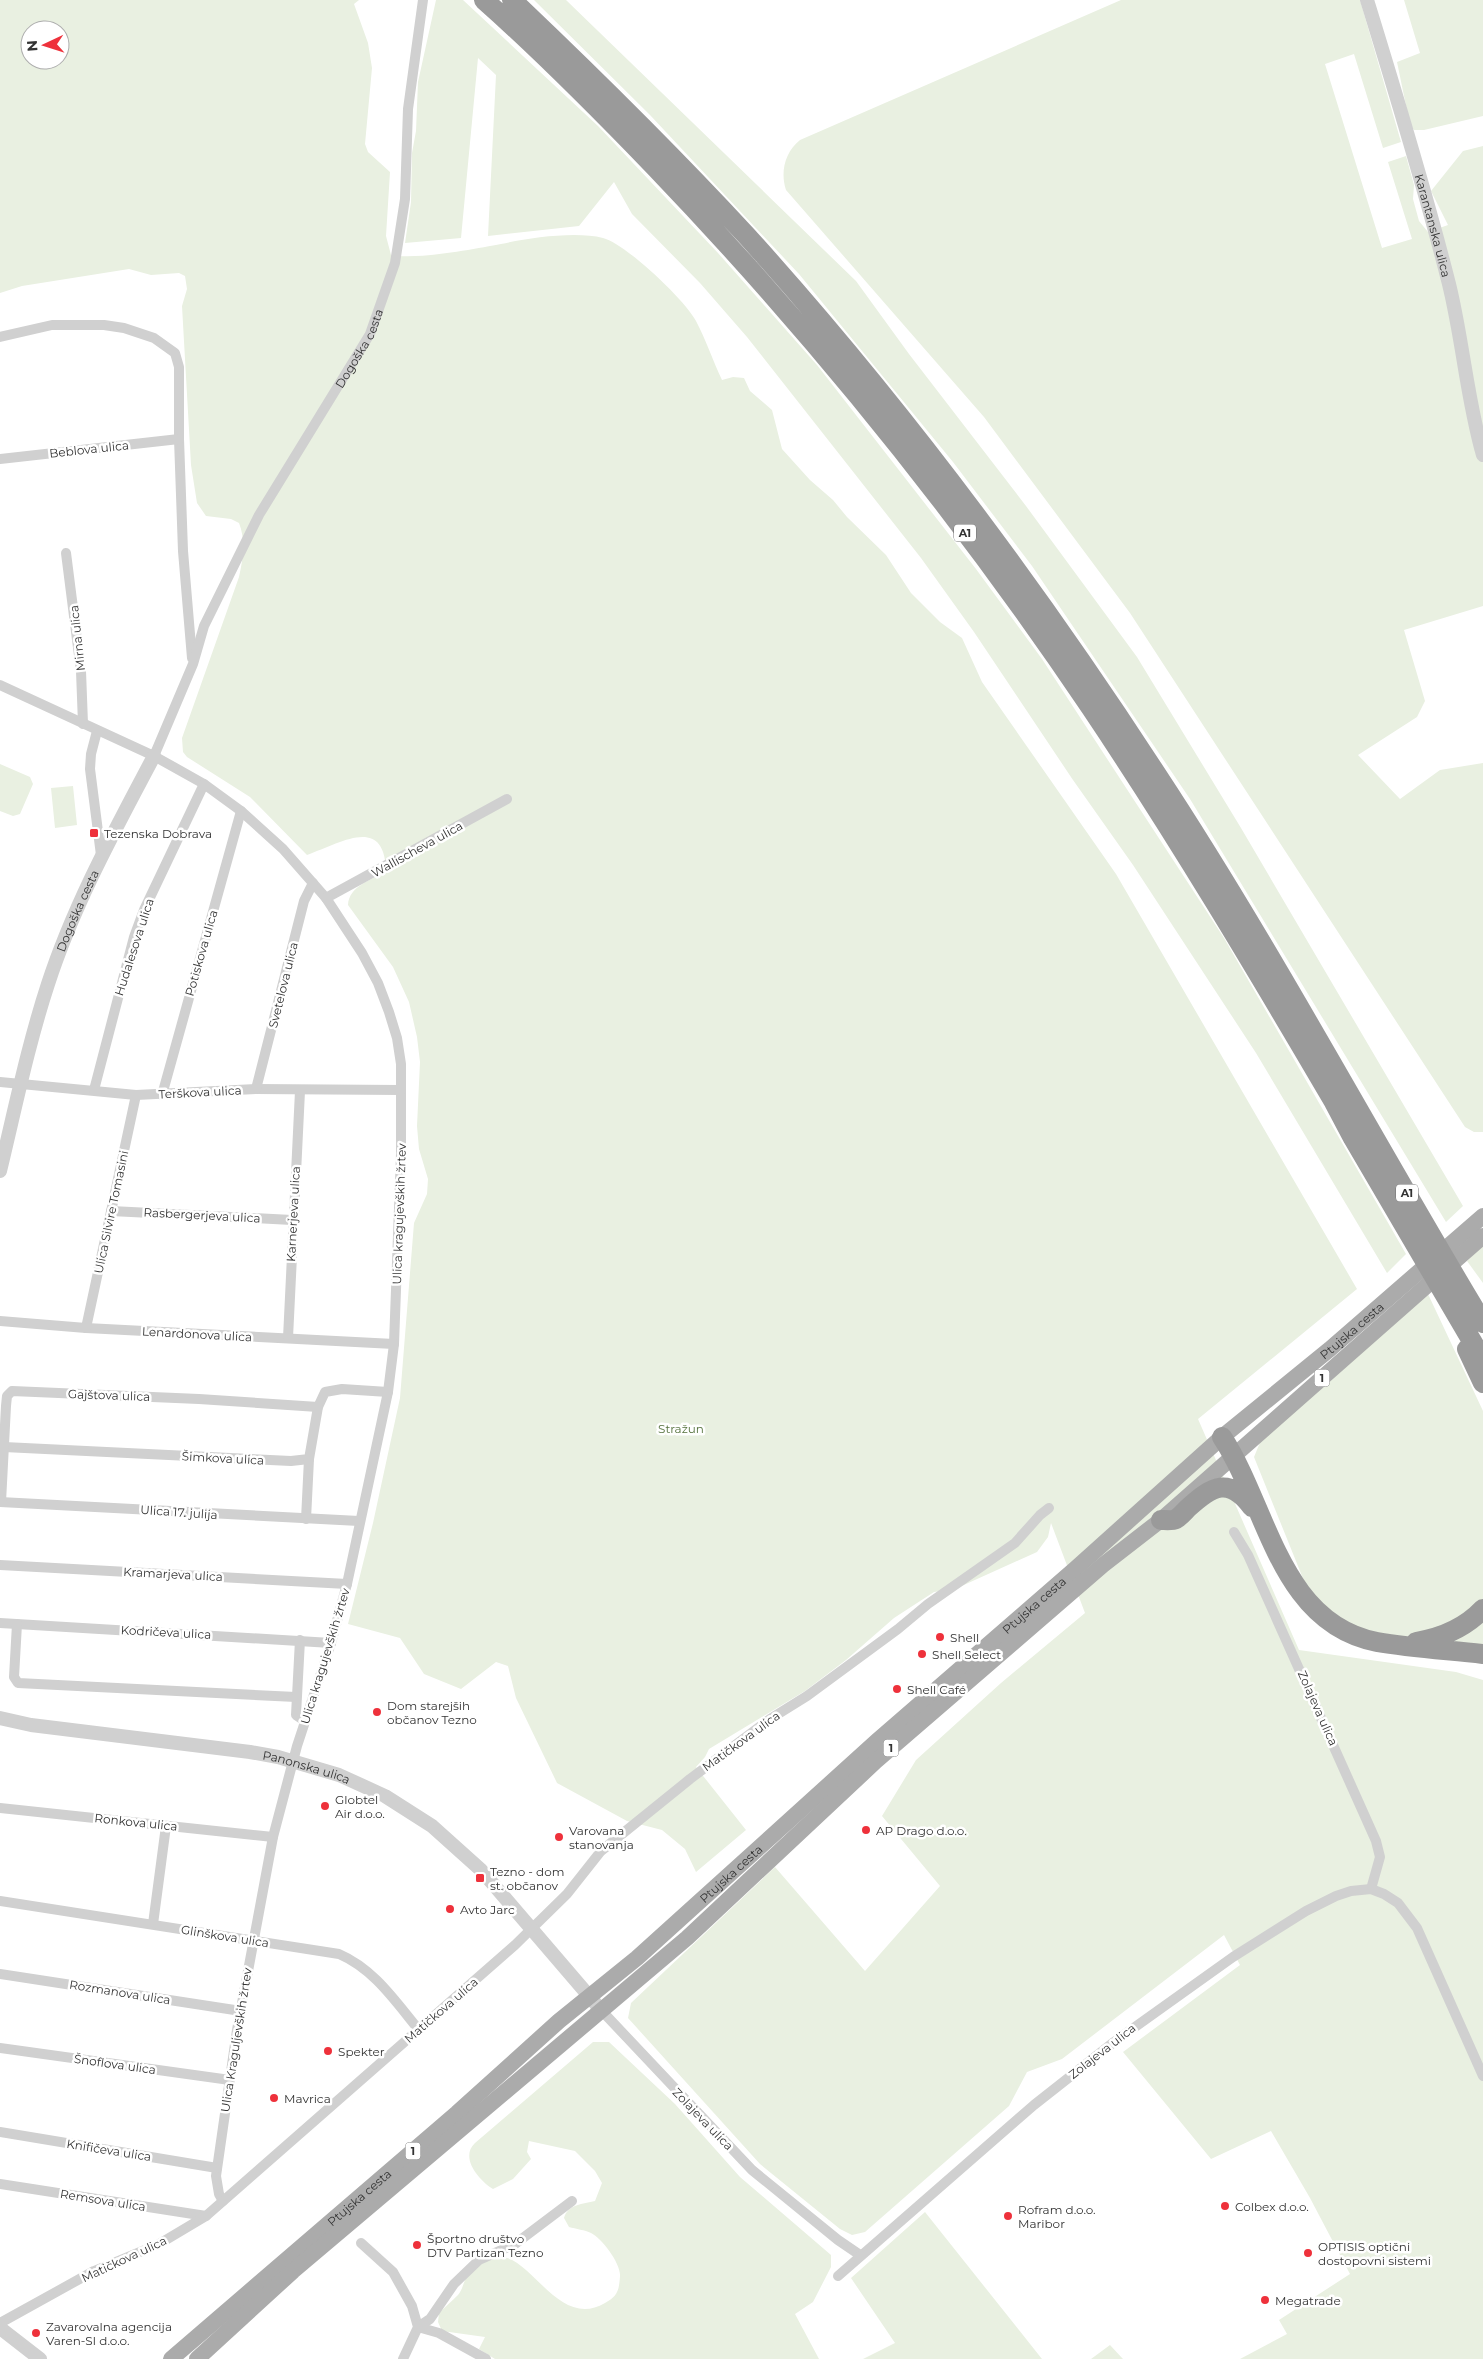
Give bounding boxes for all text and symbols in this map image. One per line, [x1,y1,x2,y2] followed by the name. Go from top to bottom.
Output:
[20,20,70,70] north arrow
[23,40,41,52] text: N
[1412,172,1454,279] street label: Karantanska ulica
[331,307,386,390] street label: Dogoška cesta
[49,437,129,461] street label: Beblova ulica
[954,524,976,542] road number: A1
[66,604,88,672] street label: Mirna ulica
[369,818,465,880] street label: Wallischeva ulica
[104,826,212,841] place label: Tezenska Dobrava
[88,827,100,839] marker: Tezenska Dobrava
[53,867,102,954] street label: Dogoška cesta
[111,896,157,998] street label: Hudalesova ulica
[182,908,220,998] street label: Potiskova ulica
[265,940,301,1030] street label: Svetelova ulica
[158,1082,242,1102] street label: Terškova ulica
[389,1143,409,1285] street label: Ulica kragujevških žrtev
[91,1149,131,1275] street label: Ulica Silvire Tomasini
[283,1166,303,1262] street label: Karnerjeva ulica
[1396,1184,1418,1202] road number: A1
[143,1204,261,1226] street label: Rasbergerjeva ulica
[1316,1299,1386,1362] street label: Ptujska cesta
[142,1324,252,1344] street label: Lenardonova ulica
[1314,1370,1330,1386] road number: 1
[68,1386,150,1404] street label: Gajštova ulica
[658,1421,704,1436] park label: Stražun
[181,1448,265,1468] street label: Šimkova ulica
[140,1502,218,1522] street label: Ulica 17. julija
[123,1564,223,1584] street label: Kramarjeva ulica
[999,1573,1069,1637] street label: Ptujska cesta
[297,1586,353,1726] street label: Ulica kragujevških žrtev
[120,1622,212,1642] street label: Kodričeva ulica
[950,1630,979,1645] place label: Shell
[934,1631,946,1643] marker: Shell
[932,1647,1001,1662] place label: Shell Select
[916,1648,928,1660] marker: Shell Select
[1295,1668,1341,1748] street label: Zolajeva ulica
[907,1682,966,1697] place label: Shell Café
[891,1683,903,1695] marker: Shell Café
[387,1698,477,1727] place label: Dom starejših občanov Tezno
[371,1706,383,1718] marker: Dom starejših občanov Tezno
[699,1708,783,1774] street label: Matičkova ulica
[884,1740,898,1756] road number: 1
[262,1747,353,1787] street label: Panonska ulica
[335,1792,385,1821] place label: Globtel Air d.o.o.
[319,1800,331,1812] marker: Globtel Air d.o.o.
[94,1810,178,1834] street label: Ronkova ulica
[569,1823,634,1852] place label: Varovana stanovanja
[876,1823,967,1838] place label: AP Drago d.o.o.
[860,1824,872,1836] marker: AP Drago d.o.o.
[553,1831,565,1843] marker: Varovana stanovanja
[696,1841,765,1906] street label: Ptujska cesta
[490,1864,564,1893] place label: Tezno - dom st. občanov
[474,1872,486,1884] marker: Tezno - dom st. občanov
[460,1902,515,1917] place label: Avto Jarc
[444,1903,456,1915] marker: Avto Jarc
[180,1922,270,1950] street label: Glinškova ulica
[217,1966,255,2113] street label: Ulica Kraguljevških žrtev
[401,1974,481,2046] street label: Matičkova ulica
[68,1977,172,2007] street label: Rozmanova ulica
[1066,2020,1138,2082] street label: Zolajeva ulica
[338,2044,385,2059] place label: Spekter
[322,2045,334,2057] marker: Spekter
[73,2051,157,2077] street label: Šnoflova ulica
[670,2085,736,2153] street label: Zolajeva ulica
[284,2091,331,2106] place label: Mavrica
[268,2092,280,2104] marker: Mavrica
[66,2136,152,2164] street label: Knifičeva ulica
[406,2142,420,2160] road number: 1
[324,2166,394,2229] street label: Ptujska cesta
[59,2186,147,2214] street label: Remsova ulica
[1235,2199,1309,2214] place label: Colbex d.o.o.
[1219,2200,1231,2212] marker: Colbex d.o.o.
[1018,2202,1096,2231] place label: Rofram d.o.o. Maribor
[1002,2210,1014,2222] marker: Rofram d.o.o. Maribor
[427,2231,543,2260] place label: Športno društvo DTV Partizan Tezno
[79,2233,169,2285] street label: Matičkova ulica
[411,2239,423,2251] marker: Športno društvo DTV Partizan Tezno
[1318,2239,1431,2268] place label: OPTISIS optični dostopovni sistemi
[1302,2247,1314,2259] marker: OPTISIS optični dostopovni sistemi
[1275,2293,1341,2308] place label: Megatrade
[1259,2294,1271,2306] marker: Megatrade
[46,2319,172,2348] place label: Zavarovalna agencija Varen-SI d.o.o.
[30,2327,42,2339] marker: Zavarovalna agencija Varen-SI d.o.o.

